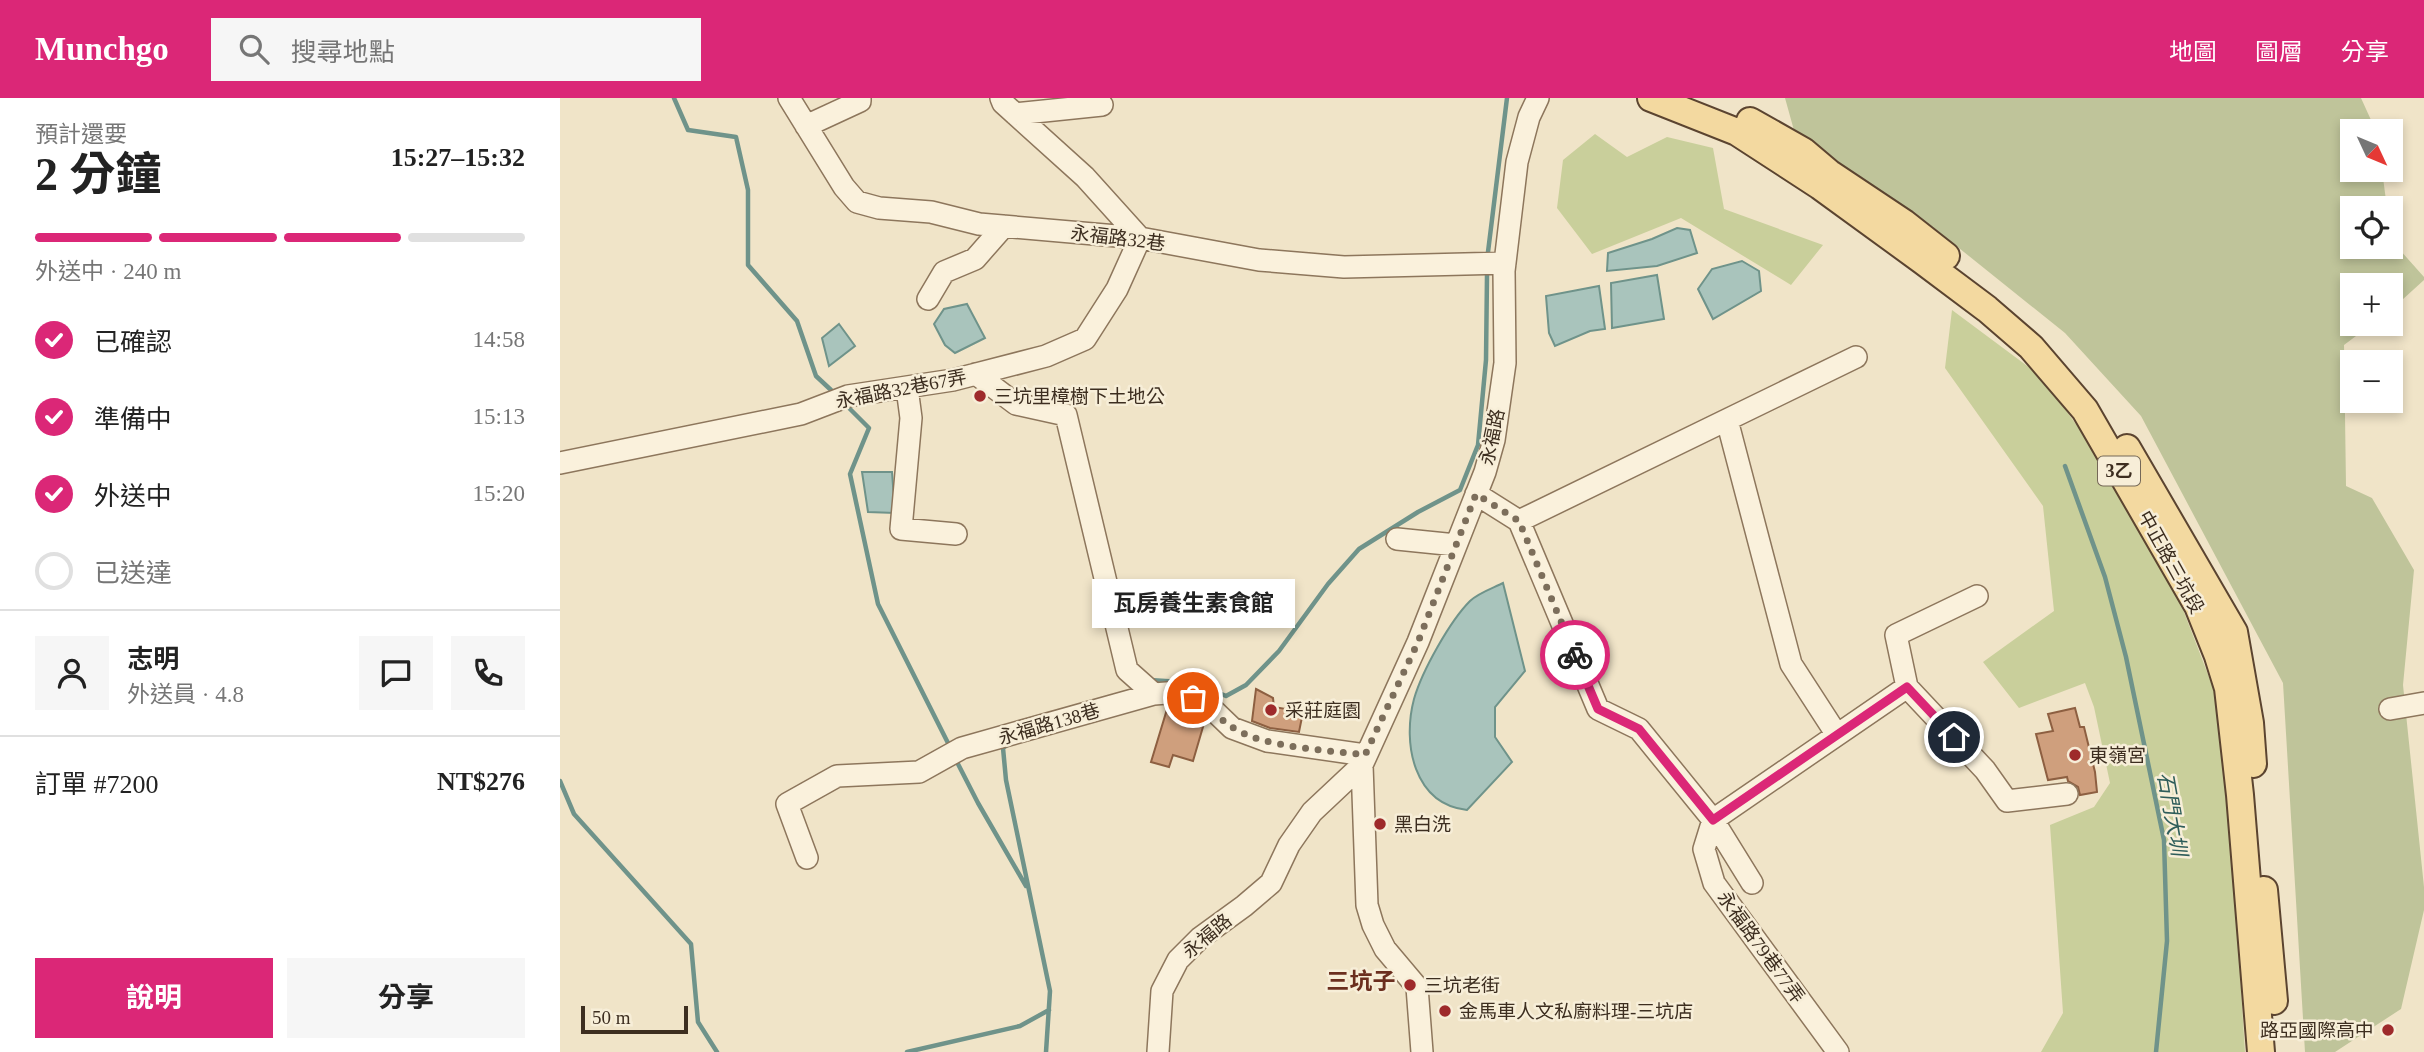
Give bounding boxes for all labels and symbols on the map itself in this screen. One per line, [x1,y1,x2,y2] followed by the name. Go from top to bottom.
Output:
[2340,119,2403,182] north arrow
[1070,222,1166,254] street label: 永福路32巷
[834,366,968,412] street label: 永福路32巷67弄
[994,386,1165,407] place label: 三坑里樟樹下土地公
[972,388,988,404] marker: 三坑里樟樹下土地公
[1476,407,1508,467] street label: 永福路
[2098,456,2140,486] road number: 3乙
[2134,507,2208,617] street label: 中正路三坑段
[1092,579,1294,628] callout: 瓦房養生素食館
[1540,620,1610,690] courier
[1163,668,1223,728] pin
[996,700,1102,748] street label: 永福路138巷
[1285,700,1361,721] place label: 采莊庭園
[1263,702,1279,718] marker: 采莊庭園
[1924,707,1984,767] pin
[2089,745,2146,766] place label: 東嶺宮
[2067,747,2083,763] marker: 東嶺宮
[2153,771,2192,860] water label: 石門大圳
[1394,814,1451,835] place label: 黑白洗
[1372,816,1388,832] marker: 黑白洗
[1713,887,1809,1007] street label: 永福路79巷77弄
[1178,910,1236,962] street label: 永福路
[1327,969,1396,994] district label: 三坑子
[1424,975,1500,996] place label: 三坑老街
[1402,977,1418,993] marker: 三坑老街
[1459,1001,1693,1022] place label: 金馬車人文私廚料理-三坑店
[581,1003,688,1035] scale bar
[1437,1003,1453,1019] marker: 金馬車人文私廚料理-三坑店
[2260,1020,2374,1041] place label: 路亞國際高中
[2380,1022,2396,1038] marker: 路亞國際高中

